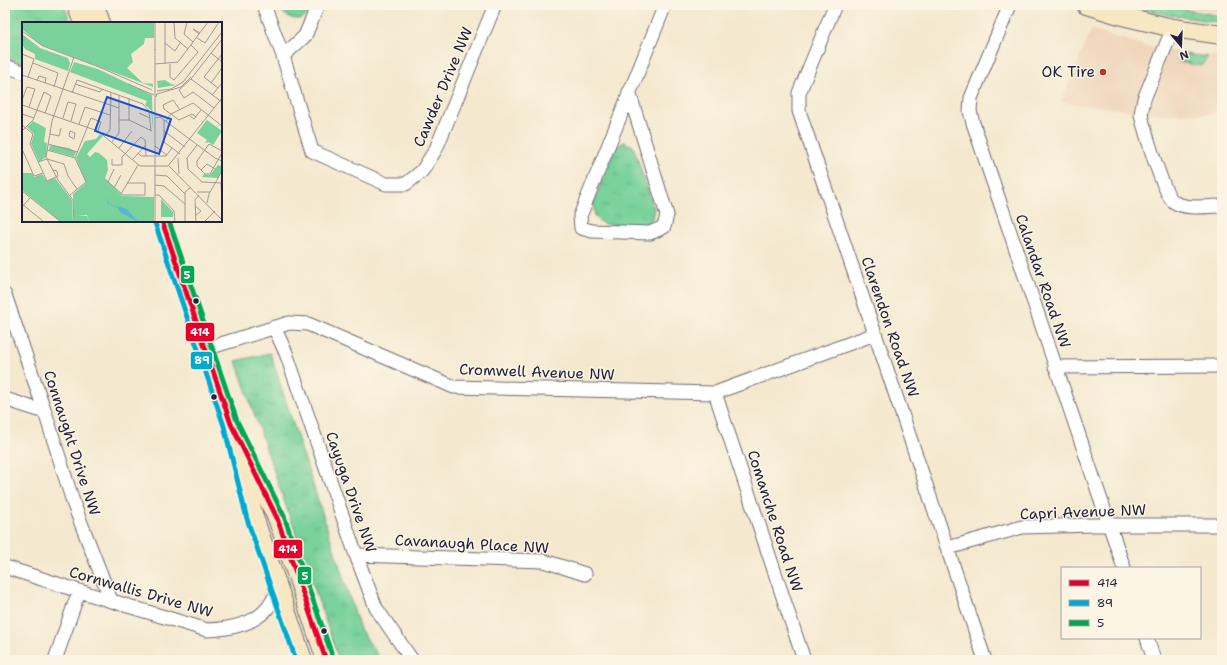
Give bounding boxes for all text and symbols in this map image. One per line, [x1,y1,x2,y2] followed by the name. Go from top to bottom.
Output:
[22,22,222,222] inset map
[409,24,477,150] street label: Cawder Drive NW
[1161,26,1201,66] north arrow
[1177,46,1191,64] text: N
[1042,62,1095,82] place label: OK Tire
[1098,67,1108,77] marker: OK Tire
[1011,211,1075,351] street label: Calandar Road NW
[856,254,924,400] street label: Clarendon Road NW
[180,265,195,284] line badge: 5
[184,268,191,283] text: 5
[191,296,201,306] unlabelled marker
[185,322,215,342] line badge: 414
[190,325,210,340] text: 414
[190,351,213,370] line badge: 89
[194,353,210,368] text: 89
[459,359,615,385] street label: Cromwell Avenue NW
[39,368,105,518] street label: Connaught Drive NW
[209,392,219,402] unlabelled marker
[321,429,381,555] street label: Cayuga Drive NW
[743,448,807,594] street label: Comanche Road NW
[1020,500,1146,524] street label: Capri Avenue NW
[394,530,550,558] street label: Cavanaugh Place NW
[273,539,303,559] line badge: 414
[278,542,298,557] text: 414
[67,562,215,622] street label: Cornwallis Drive NW
[297,566,312,585] line badge: 5
[1061,567,1201,639] legend
[302,569,309,584] text: 5
[1097,575,1118,591] text: 414
[1097,595,1113,611] text: 89
[1097,615,1104,631] text: 5
[319,626,329,636] unlabelled marker

